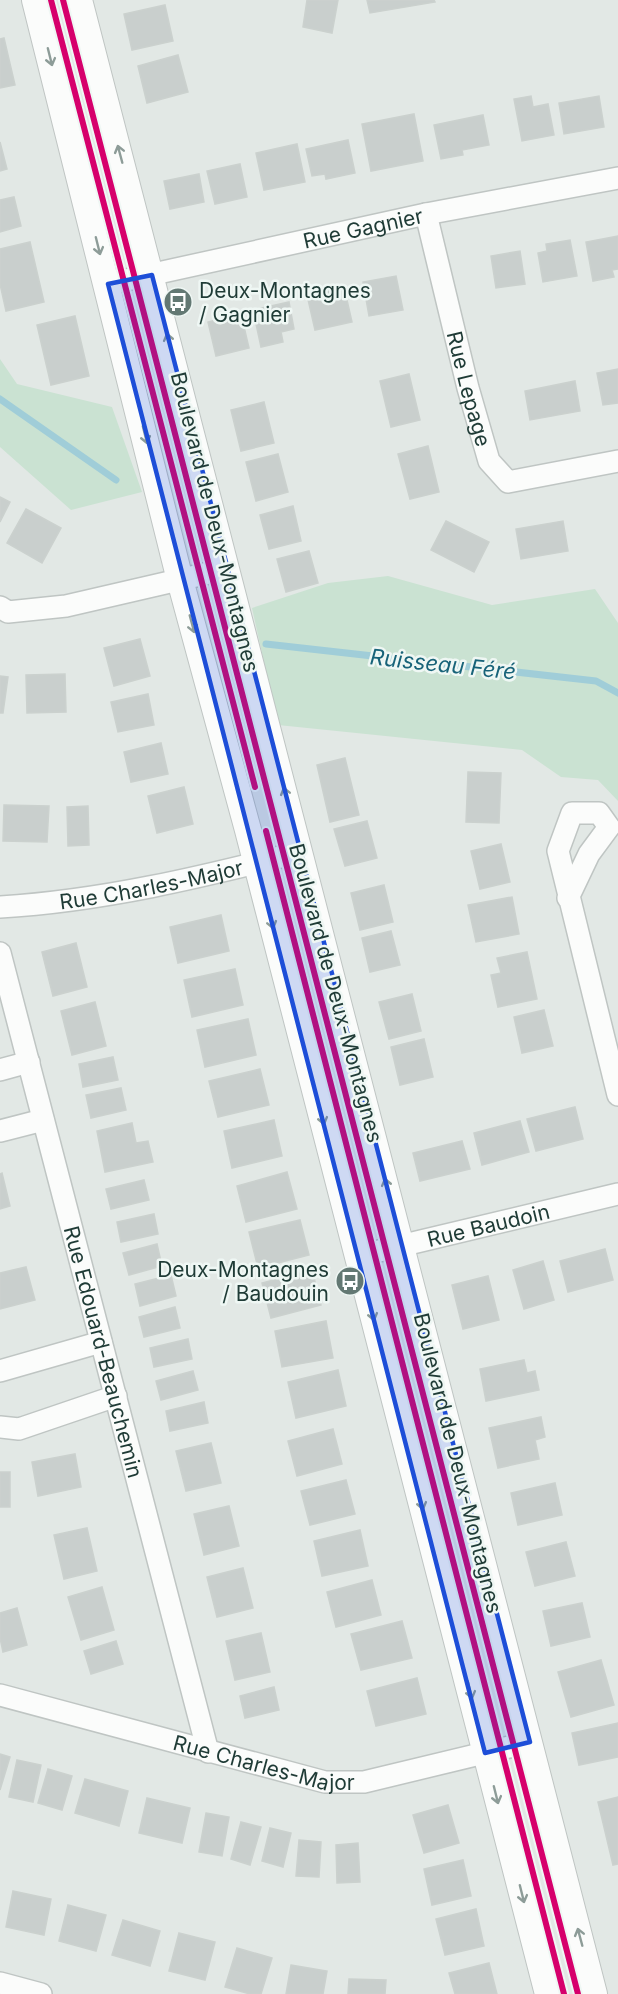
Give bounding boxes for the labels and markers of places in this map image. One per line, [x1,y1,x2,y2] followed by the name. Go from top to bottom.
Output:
[199,278,371,327] place label: Deux-Montagnes / Gagnier
[162,286,194,318] bus stop icon: Deux-Montagnes / Gagnier
[157,1257,329,1306] place label: Deux-Montagnes / Baudouin
[334,1265,366,1297] bus stop icon: Deux-Montagnes / Baudouin

